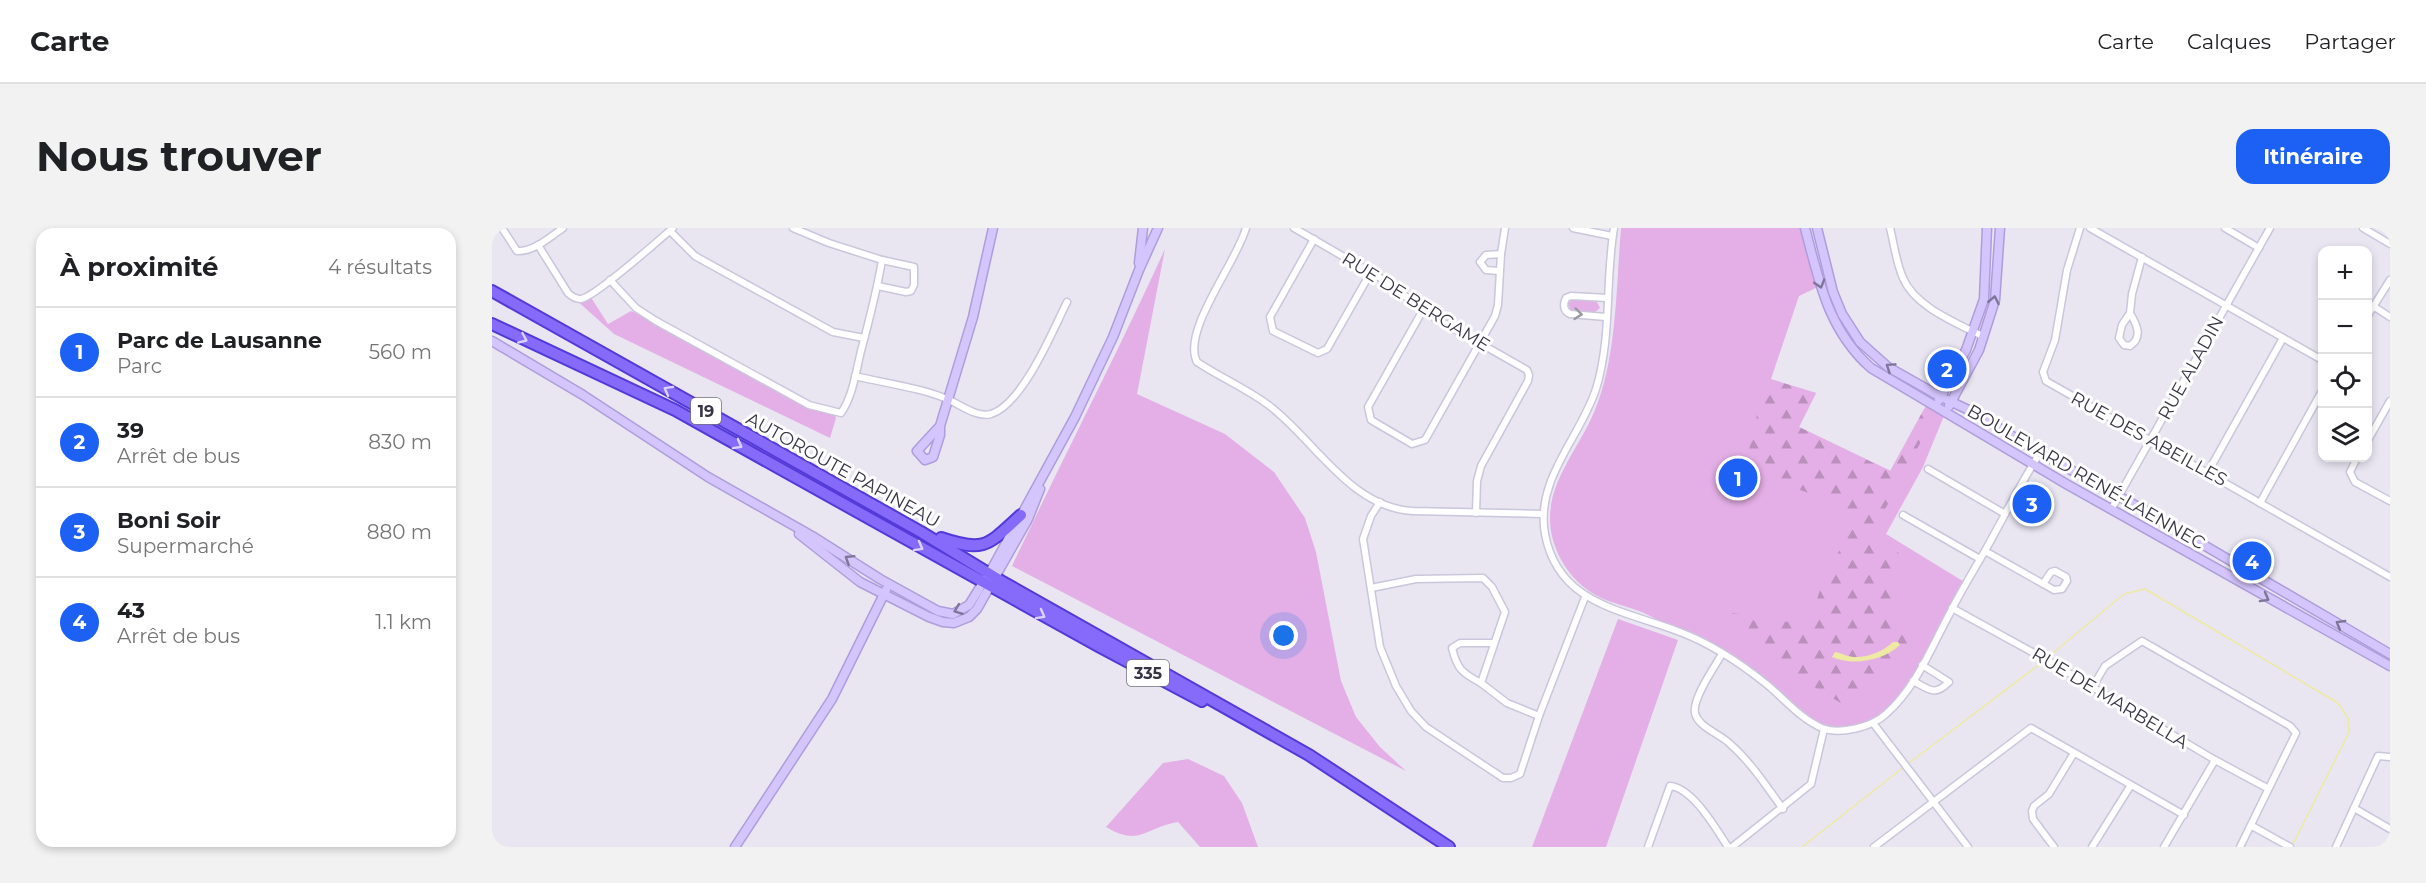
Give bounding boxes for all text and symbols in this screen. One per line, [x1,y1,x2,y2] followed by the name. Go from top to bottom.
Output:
[30,24,109,58] text: Carte
[2097,29,2154,54] text: Carte
[2187,29,2271,54] text: Calques
[2304,29,2396,54] text: Partager
[2236,129,2390,184] button: Itinéraire
[36,130,322,182] text: Nous trouver
[2318,246,2372,462] map controls
[2318,246,2372,300] button: +
[1338,248,1494,356] street label: RUE DE BERGAME
[60,251,219,283] text: À proximité
[328,255,432,279] text: 4 résultats
[1813,278,1825,289] one-way arrow
[1987,296,2000,306] one-way arrow
[2318,300,2372,354] button: −
[1574,307,1583,320] one-way arrow
[2153,312,2229,424] street label: RUE ALADIN
[117,327,322,354] text: Parc de Lausanne
[517,331,528,343] one-way arrow
[76,340,83,364] text: 1
[369,340,432,364] text: 560 m
[1928,346,1966,392] pin: 2
[117,354,162,378] text: Parc
[2318,354,2372,408] button: locate
[1886,364,1897,375] one-way arrow
[664,386,674,397] one-way arrow
[2067,387,2231,491] street label: RUE DES ABEILLES
[691,398,721,424] road number: 19
[1963,400,2209,554] street label: BOULEVARD RENÉ-LAENNEC
[742,408,944,532] street label: AUTOROUTE PAPINEAU
[2318,408,2372,462] button: layers
[117,417,144,444] text: 39
[74,430,85,454] text: 2
[368,430,432,454] text: 830 m
[732,438,742,449] one-way arrow
[117,444,240,468] text: Arrêt de bus
[1718,456,1758,500] pin: 1
[2012,482,2052,526] pin: 3
[117,507,221,534] text: Boni Soir
[74,520,85,544] text: 3
[367,520,432,544] text: 880 m
[117,534,254,558] text: Supermarché
[2232,538,2272,584] pin: 4
[913,539,924,551] one-way arrow
[845,555,855,567] one-way arrow
[2259,591,2270,602] one-way arrow
[117,597,145,624] text: 43
[954,603,965,615] one-way arrow
[1035,608,1046,619] one-way arrow
[73,610,86,634] text: 4
[375,610,432,634] text: 1.1 km
[2336,620,2346,632] one-way arrow
[1269,621,1298,650] your location
[117,624,240,648] text: Arrêt de bus
[2028,643,2192,753] street label: RUE DE MARBELLA
[1127,660,1169,686] road number: 335

